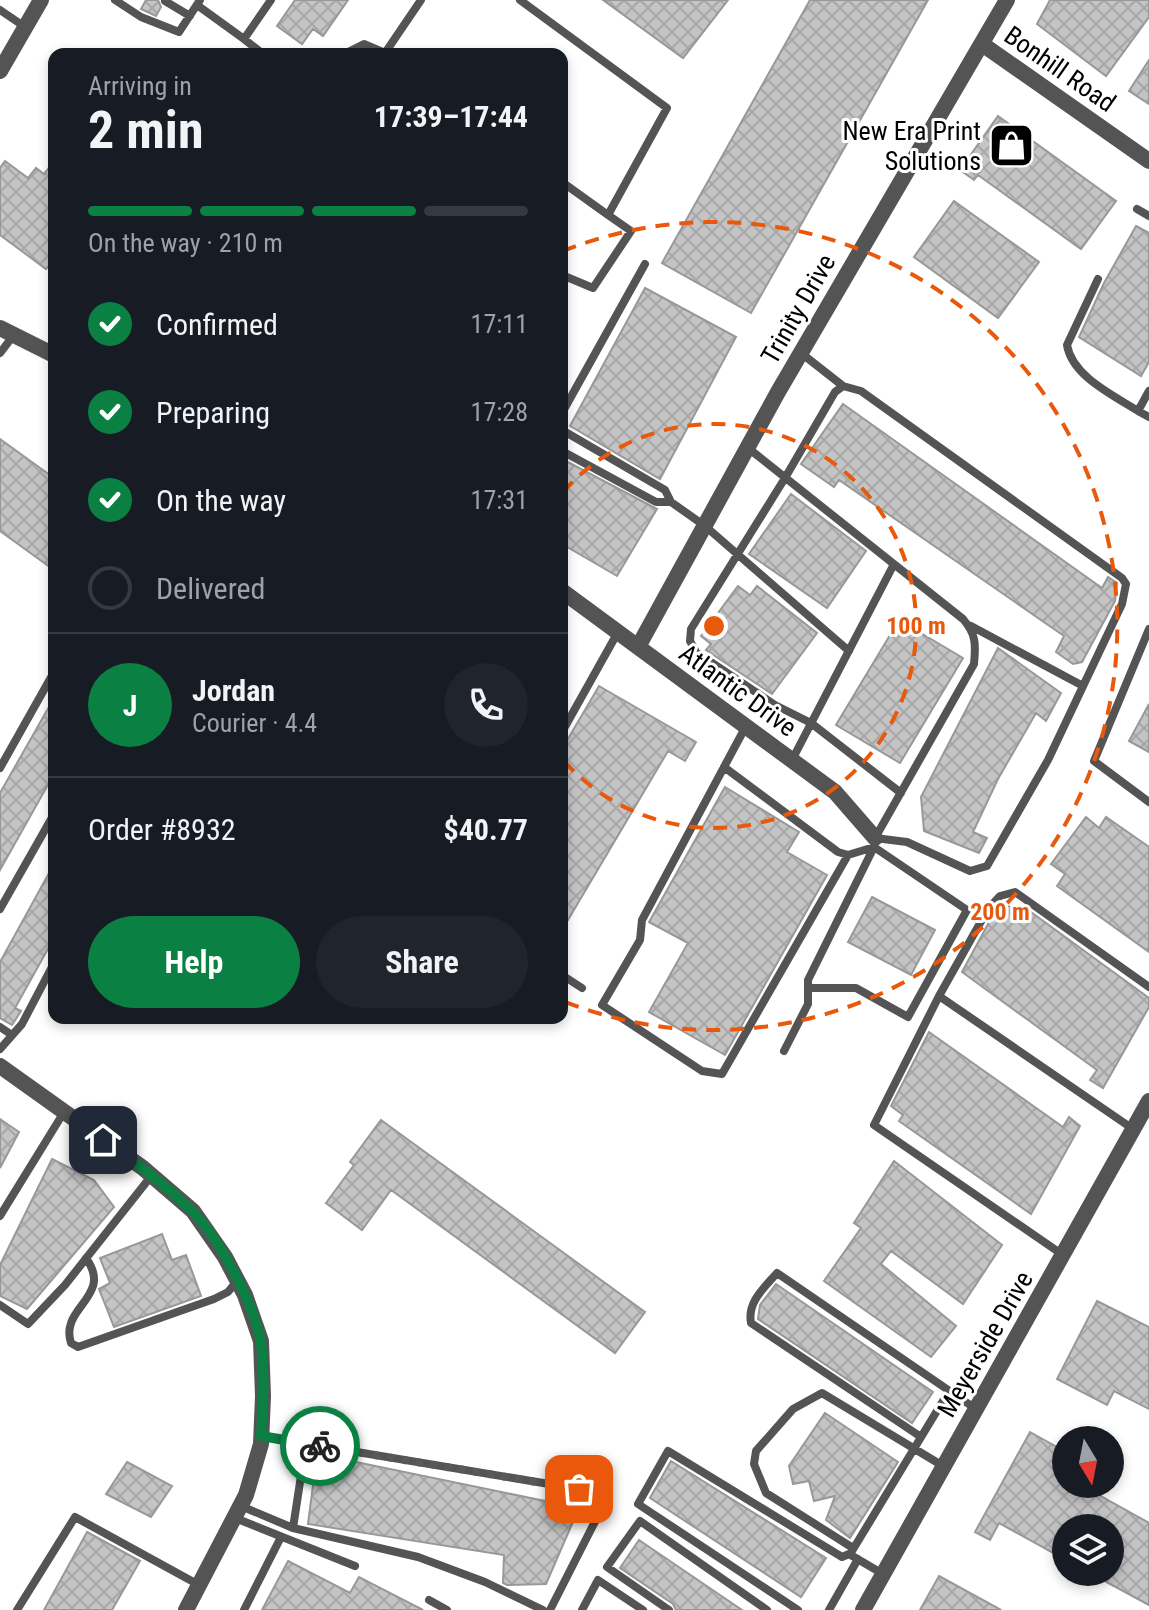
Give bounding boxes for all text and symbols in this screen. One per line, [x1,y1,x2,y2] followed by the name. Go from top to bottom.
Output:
[999,20,1121,118] street label: Bonhill Road
[88,71,192,101] text: Arriving in
[374,99,528,134] text: 17:39–17:44
[88,100,204,161] text: 2 min
[842,116,981,176] place label: New Era Print Solutions
[988,122,1036,170] shop icon: New Era Print Solutions
[88,228,283,258] text: On the way · 210 m
[755,249,841,369] street label: Trinity Drive
[88,302,132,346] icon: check
[156,307,278,342] text: Confirmed
[471,309,528,339] text: 17:11
[88,390,132,434] icon: check
[156,395,270,430] text: Preparing
[471,397,528,427] text: 17:28
[88,478,132,522] icon: check
[156,483,286,518] text: On the way
[471,485,528,515] text: 17:31
[156,571,265,606] text: Delivered
[700,612,728,640] centre of rings
[886,612,946,640] text: 100 m
[674,638,802,742] street label: Atlantic Drive
[444,663,528,747] button: phone
[192,673,275,708] text: Jordan
[123,688,137,723] text: J
[192,708,317,738] text: Courier · 4.4
[88,812,236,847] text: Order #8932
[443,812,528,847] text: $40.77
[970,898,1030,926] text: 200 m
[88,916,300,1008] button: Help
[316,916,528,1008] button: Share
[69,1106,137,1174] pin
[81,1118,125,1162] icon: home
[931,1266,1039,1422] street label: Meyerside Drive
[280,1406,360,1486] courier
[298,1424,342,1468] icon: bike
[1052,1426,1124,1498] north arrow
[1052,1426,1124,1586] map controls
[545,1455,613,1523] pin
[557,1467,601,1511] icon: bag
[1052,1514,1124,1586] button: layers

